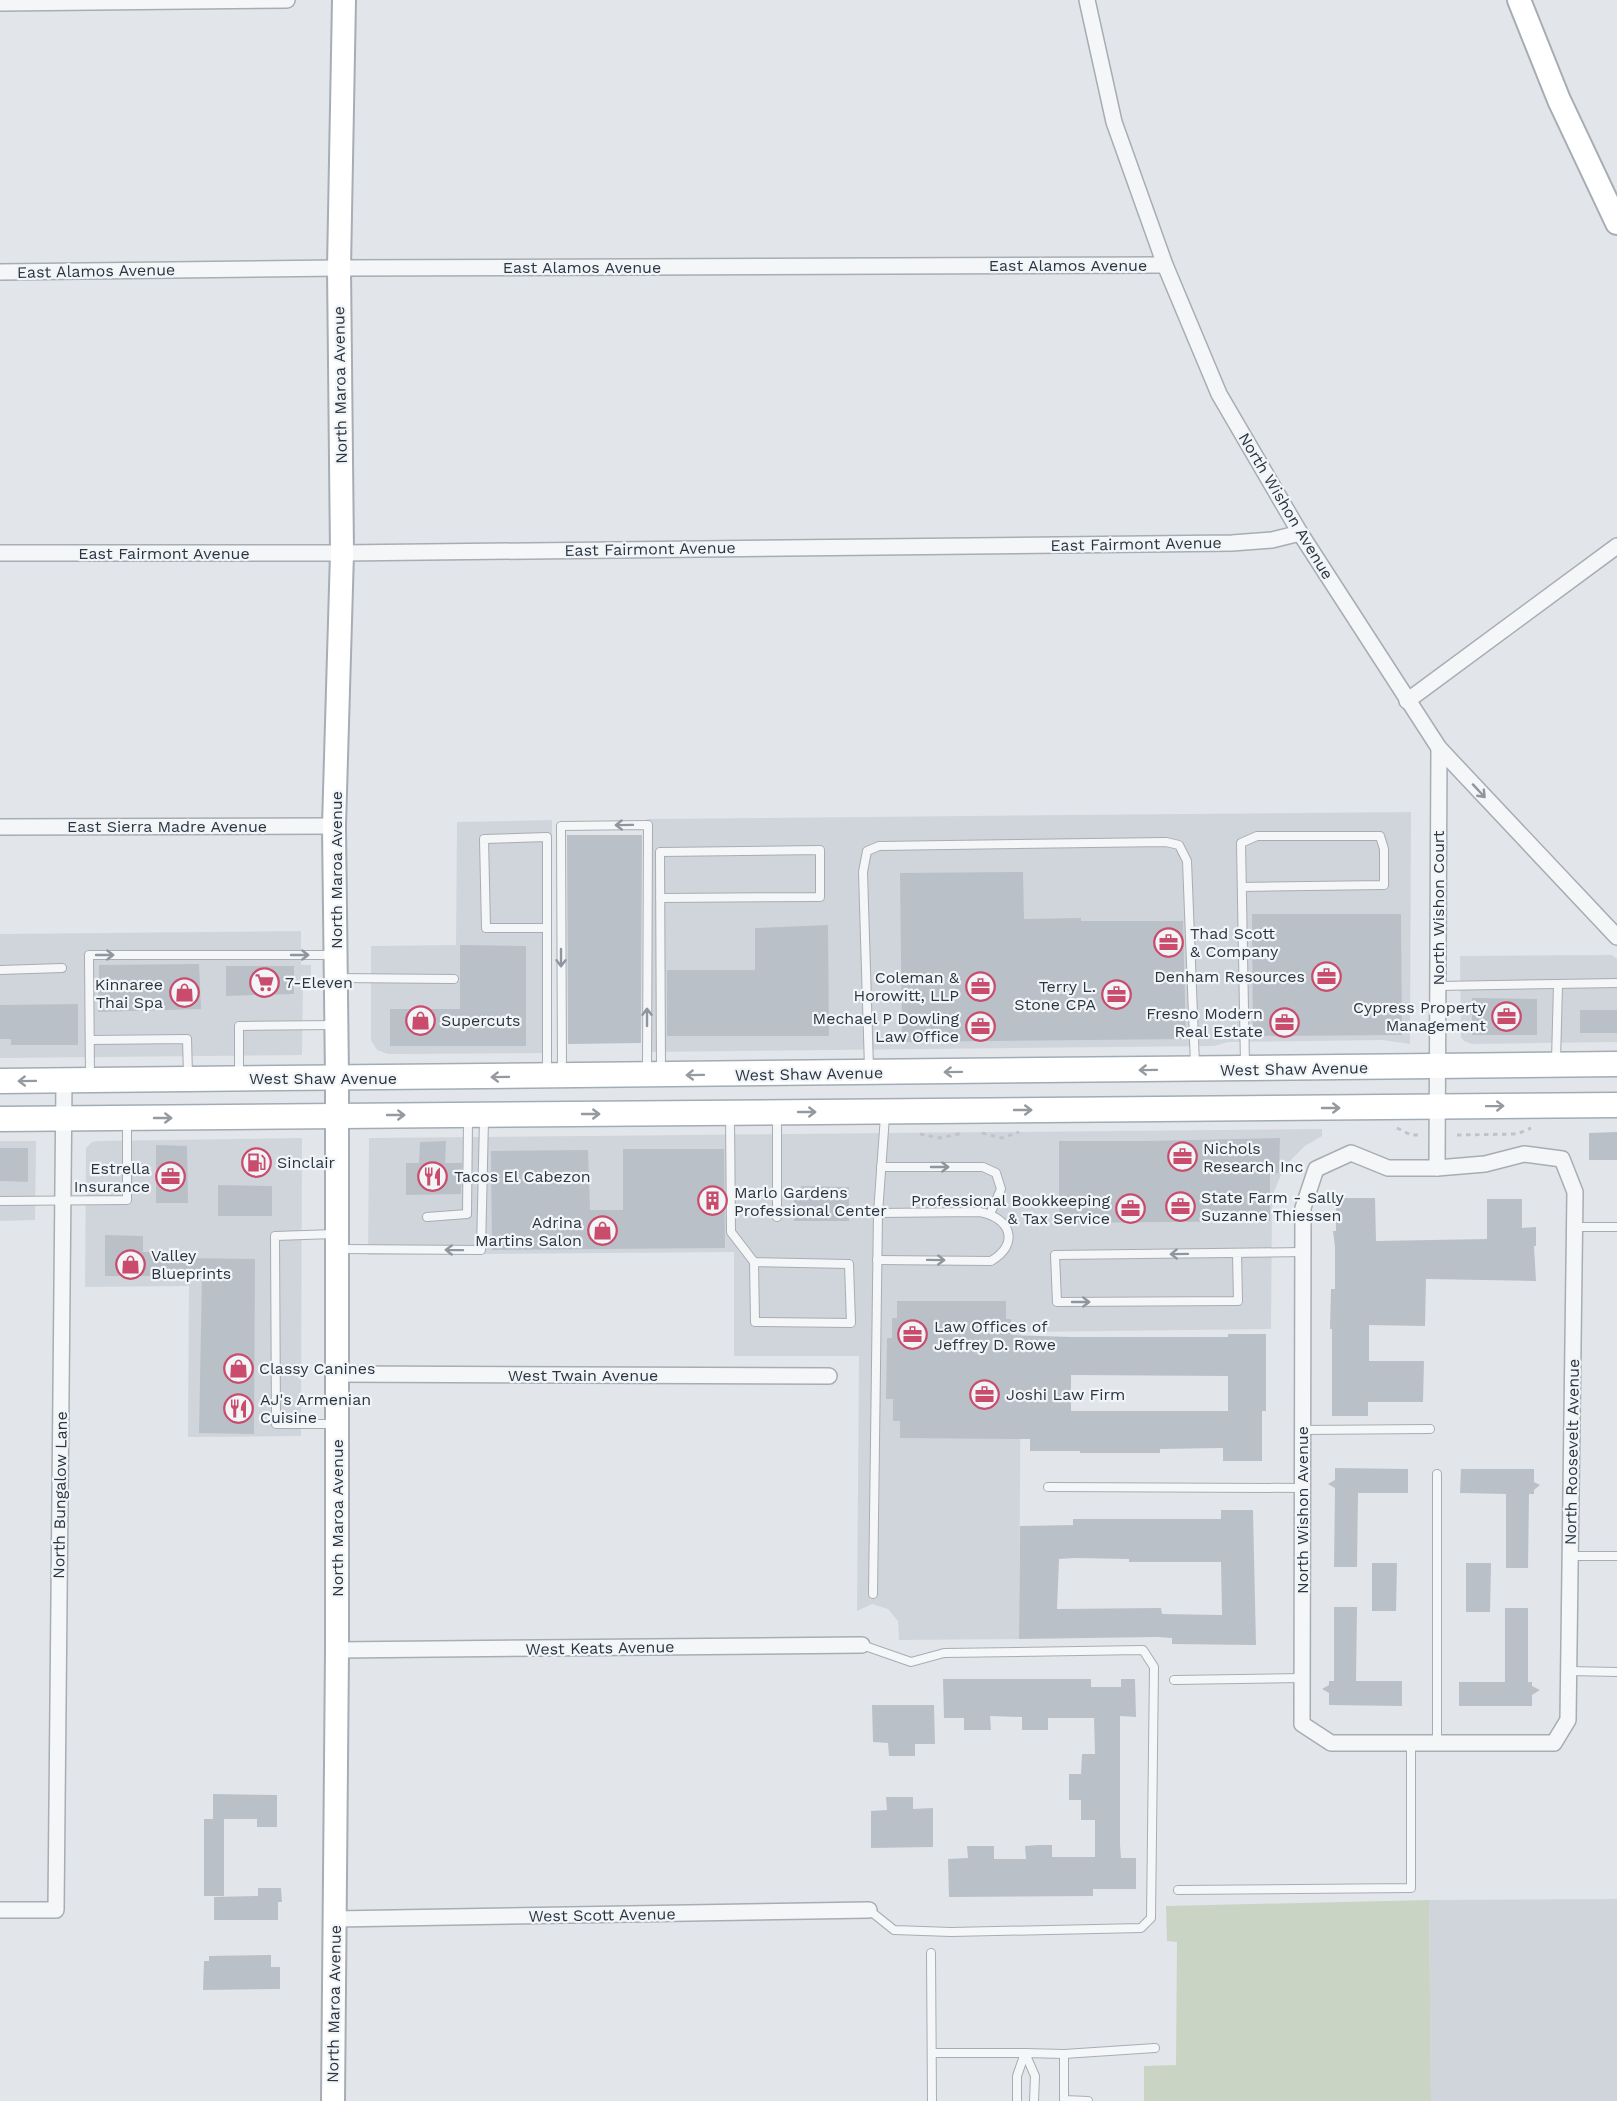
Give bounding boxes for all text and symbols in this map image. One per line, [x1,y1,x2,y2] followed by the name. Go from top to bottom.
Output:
[989,256,1147,275] street label: East Alamos Avenue
[503,258,661,277] street label: East Alamos Avenue
[17,260,175,282] street label: East Alamos Avenue
[329,306,351,464] street label: North Maroa Avenue
[1235,429,1337,583] street label: North Wishon Avenue
[1050,533,1222,555] street label: East Fairmont Avenue
[564,538,736,560] street label: East Fairmont Avenue
[78,544,250,563] street label: East Fairmont Avenue
[1471,783,1485,798] one-way arrow
[327,791,346,949] street label: North Maroa Avenue
[67,817,267,836] street label: East Sierra Madre Avenue
[614,819,634,831] one-way arrow
[1429,830,1448,986] street label: North Wishon Court
[1190,924,1279,961] place label: Thad Scott & Company
[1153,926,1185,958] office icon: Thad Scott & Company
[555,948,567,968] one-way arrow
[94,949,114,961] one-way arrow
[289,949,309,961] one-way arrow
[1310,960,1342,992] office icon: Denham Resources
[248,966,280,998] supermarket icon: 7-Eleven
[1154,967,1305,986] place label: Denham Resources
[854,968,960,1005] place label: Coleman & Horowitt, LLP
[964,970,996,1002] office icon: Coleman & Horowitt, LLP
[285,973,353,992] place label: 7-Eleven
[95,975,163,1012] place label: Kinnaree Thai Spa
[168,977,200,1009] shop icon: Kinnaree Thai Spa
[1014,977,1096,1014] place label: Terry L. Stone CPA
[1101,979,1133,1011] office icon: Terry L. Stone CPA
[1353,998,1487,1035] place label: Cypress Property Management
[1491,1000,1523,1032] office icon: Cypress Property Management
[404,1004,436,1036] shop icon: Supercuts
[1146,1004,1263,1041] place label: Fresno Modern Real Estate
[1268,1006,1300,1038] office icon: Fresno Modern Real Estate
[641,1007,653,1027] one-way arrow
[813,1009,959,1046] place label: Mechael P Dowling Law Office
[441,1011,521,1030] place label: Supercuts
[964,1011,996,1043] office icon: Mechael P Dowling Law Office
[1220,1058,1368,1080] street label: West Shaw Avenue
[735,1063,883,1085] street label: West Shaw Avenue
[1138,1064,1158,1076] one-way arrow
[943,1066,963,1078] one-way arrow
[249,1069,397,1088] street label: West Shaw Avenue
[685,1069,705,1081] one-way arrow
[490,1071,510,1083] one-way arrow
[17,1075,37,1087] one-way arrow
[1485,1100,1505,1112] one-way arrow
[1321,1102,1341,1114] one-way arrow
[1012,1104,1032,1116] one-way arrow
[796,1106,816,1118] one-way arrow
[580,1108,600,1119] one-way arrow
[385,1109,405,1121] one-way arrow
[153,1112,173,1124] one-way arrow
[1203,1139,1303,1176] place label: Nichols Research Inc
[1166,1141,1198,1173] office icon: Nichols Research Inc
[240,1146,272,1178] fuel station icon: Sinclair
[277,1153,336,1172] place label: Sinclair
[74,1159,150,1196] place label: Estrella Insurance
[417,1160,449,1192] restaurant icon: Tacos El Cabezon
[155,1161,187,1193] office icon: Estrella Insurance
[929,1161,949,1173] one-way arrow
[454,1167,591,1186] place label: Tacos El Cabezon
[734,1183,887,1220] place label: Marlo Gardens Professional Center
[697,1185,729,1217] building icon: Marlo Gardens Professional Center
[1201,1188,1344,1225] place label: State Farm - Sally Suzanne Thiessen
[1164,1190,1196,1222] office icon: State Farm - Sally Suzanne Thiessen
[911,1191,1110,1228] place label: Professional Bookkeeping & Tax Service
[1115,1193,1147,1225] office icon: Professional Bookkeeping & Tax Service
[475,1213,582,1250] place label: Adrina Martins Salon
[587,1215,619,1247] shop icon: Adrina Martins Salon
[444,1244,464,1256] one-way arrow
[151,1246,231,1283] place label: Valley Blueprints
[114,1248,146,1280] shop icon: Valley Blueprints
[1169,1248,1189,1259] one-way arrow
[925,1255,945,1266] one-way arrow
[1071,1296,1091,1308] one-way arrow
[934,1317,1056,1354] place label: Law Offices of Jeffrey D. Rowe
[897,1319,929,1351] office icon: Law Offices of Jeffrey D. Rowe
[222,1352,254,1384] shop icon: Classy Canines
[259,1359,375,1378] place label: Classy Canines
[1561,1359,1583,1545] street label: North Roosevelt Avenue
[508,1366,658,1385] street label: West Twain Avenue
[969,1378,1001,1410] office icon: Joshi Law Firm
[1006,1385,1125,1404] place label: Joshi Law Firm
[260,1390,371,1427] place label: AJ's Armenian Cuisine
[223,1392,255,1424] restaurant icon: AJ's Armenian Cuisine
[49,1411,71,1579] street label: North Bungalow Lane
[1293,1426,1312,1594] street label: North Wishon Avenue
[328,1439,347,1597] street label: North Maroa Avenue
[525,1637,675,1659] street label: West Keats Avenue
[528,1904,676,1926] street label: West Scott Avenue
[323,1925,345,2083] street label: North Maroa Avenue

